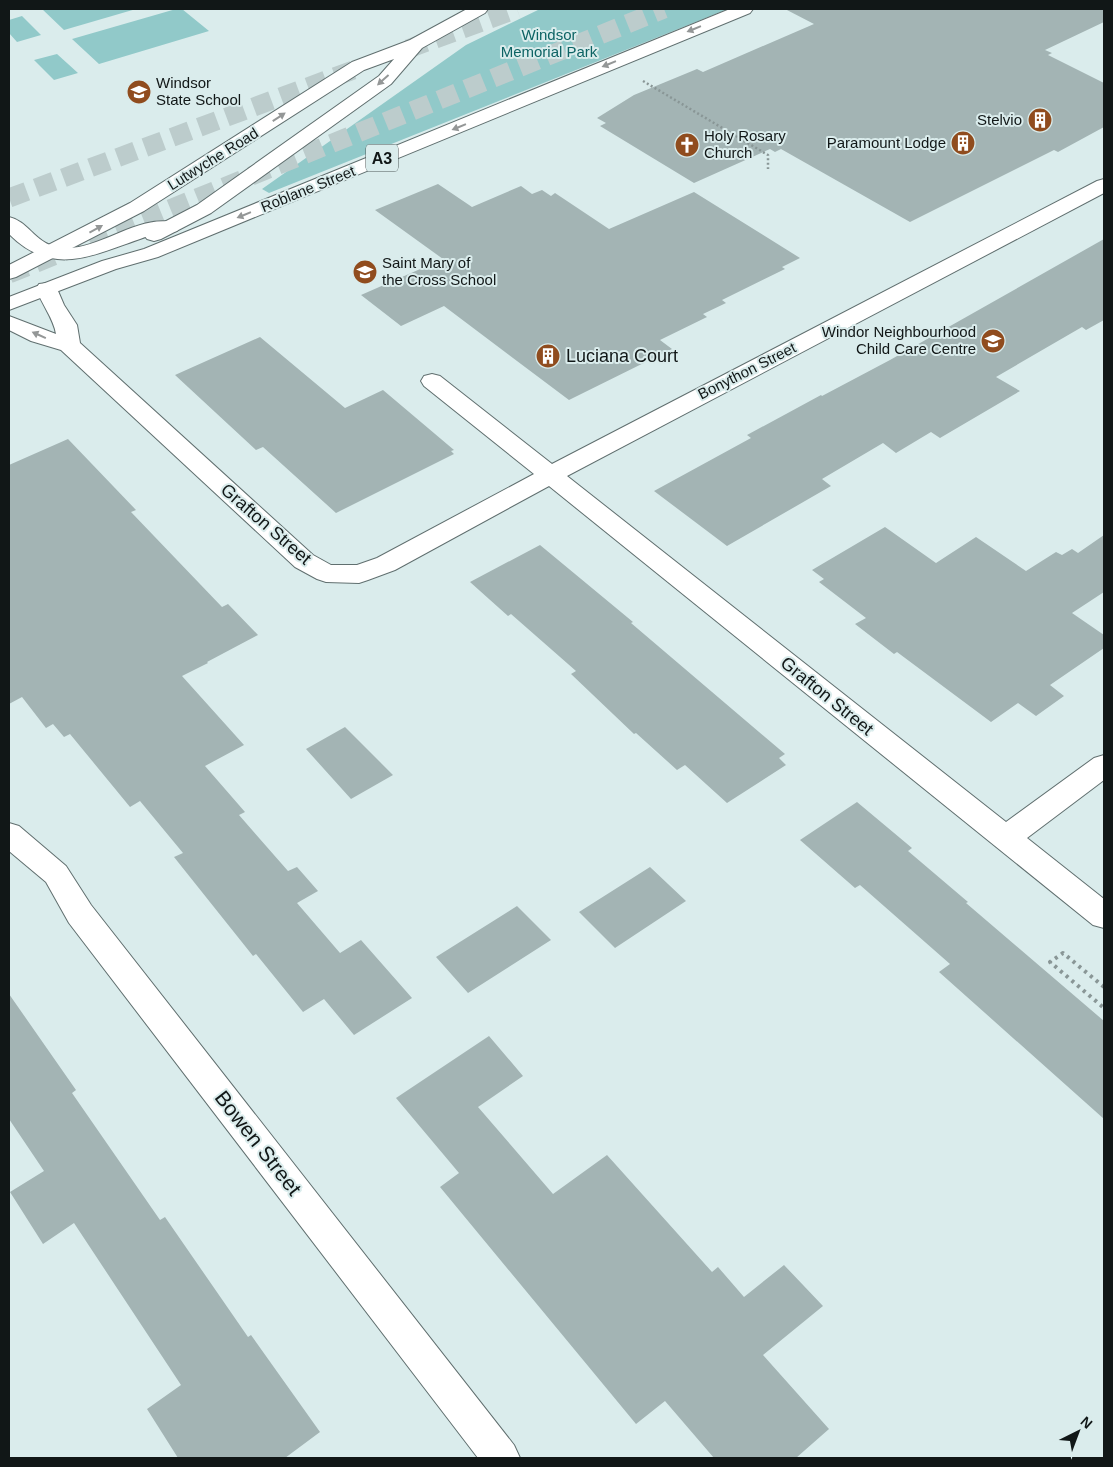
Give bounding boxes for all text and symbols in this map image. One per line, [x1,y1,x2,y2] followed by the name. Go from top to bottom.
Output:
[501,26,598,60] park label: Windsor Memorial Park
[686,26,701,34] one-way arrow
[602,61,616,69] one-way arrow
[156,74,241,108] place label: Windsor State School
[377,74,390,85] one-way arrow
[126,79,152,105] school or university icon: Windsor State School
[1027,107,1053,133] building icon: Stelvio
[977,111,1022,128] place label: Stelvio
[272,112,286,122] one-way arrow
[451,123,466,131] one-way arrow
[164,124,261,193] street label: Lutwyche Road
[704,127,786,161] place label: Holy Rosary Church
[950,130,976,156] building icon: Paramount Lodge
[674,132,700,158] church icon: Holy Rosary Church
[827,134,946,151] place label: Paramount Lodge
[366,144,398,172] road number: A3
[258,162,358,215] street label: Roblane Street
[237,212,251,220] one-way arrow
[89,225,103,234] one-way arrow
[382,254,496,288] place label: Saint Mary of the Cross School
[352,259,378,285] school or university icon: Saint Mary of the Cross School
[822,323,976,357] place label: Windor Neighbourhood Child Care Centre
[980,328,1006,354] school or university icon: Windor Neighbourhood Child Care Centre
[32,330,46,338] one-way arrow
[695,338,799,403] street label: Bonython Street
[535,343,561,369] building icon: Luciana Court
[566,346,678,366] place label: Luciana Court
[217,479,315,569] street label: Grafton Street
[777,653,877,739] street label: Grafton Street
[211,1086,306,1200] street label: Bowen Street
[1053,1407,1103,1457] north arrow
[1078,1413,1096,1432] text: N

